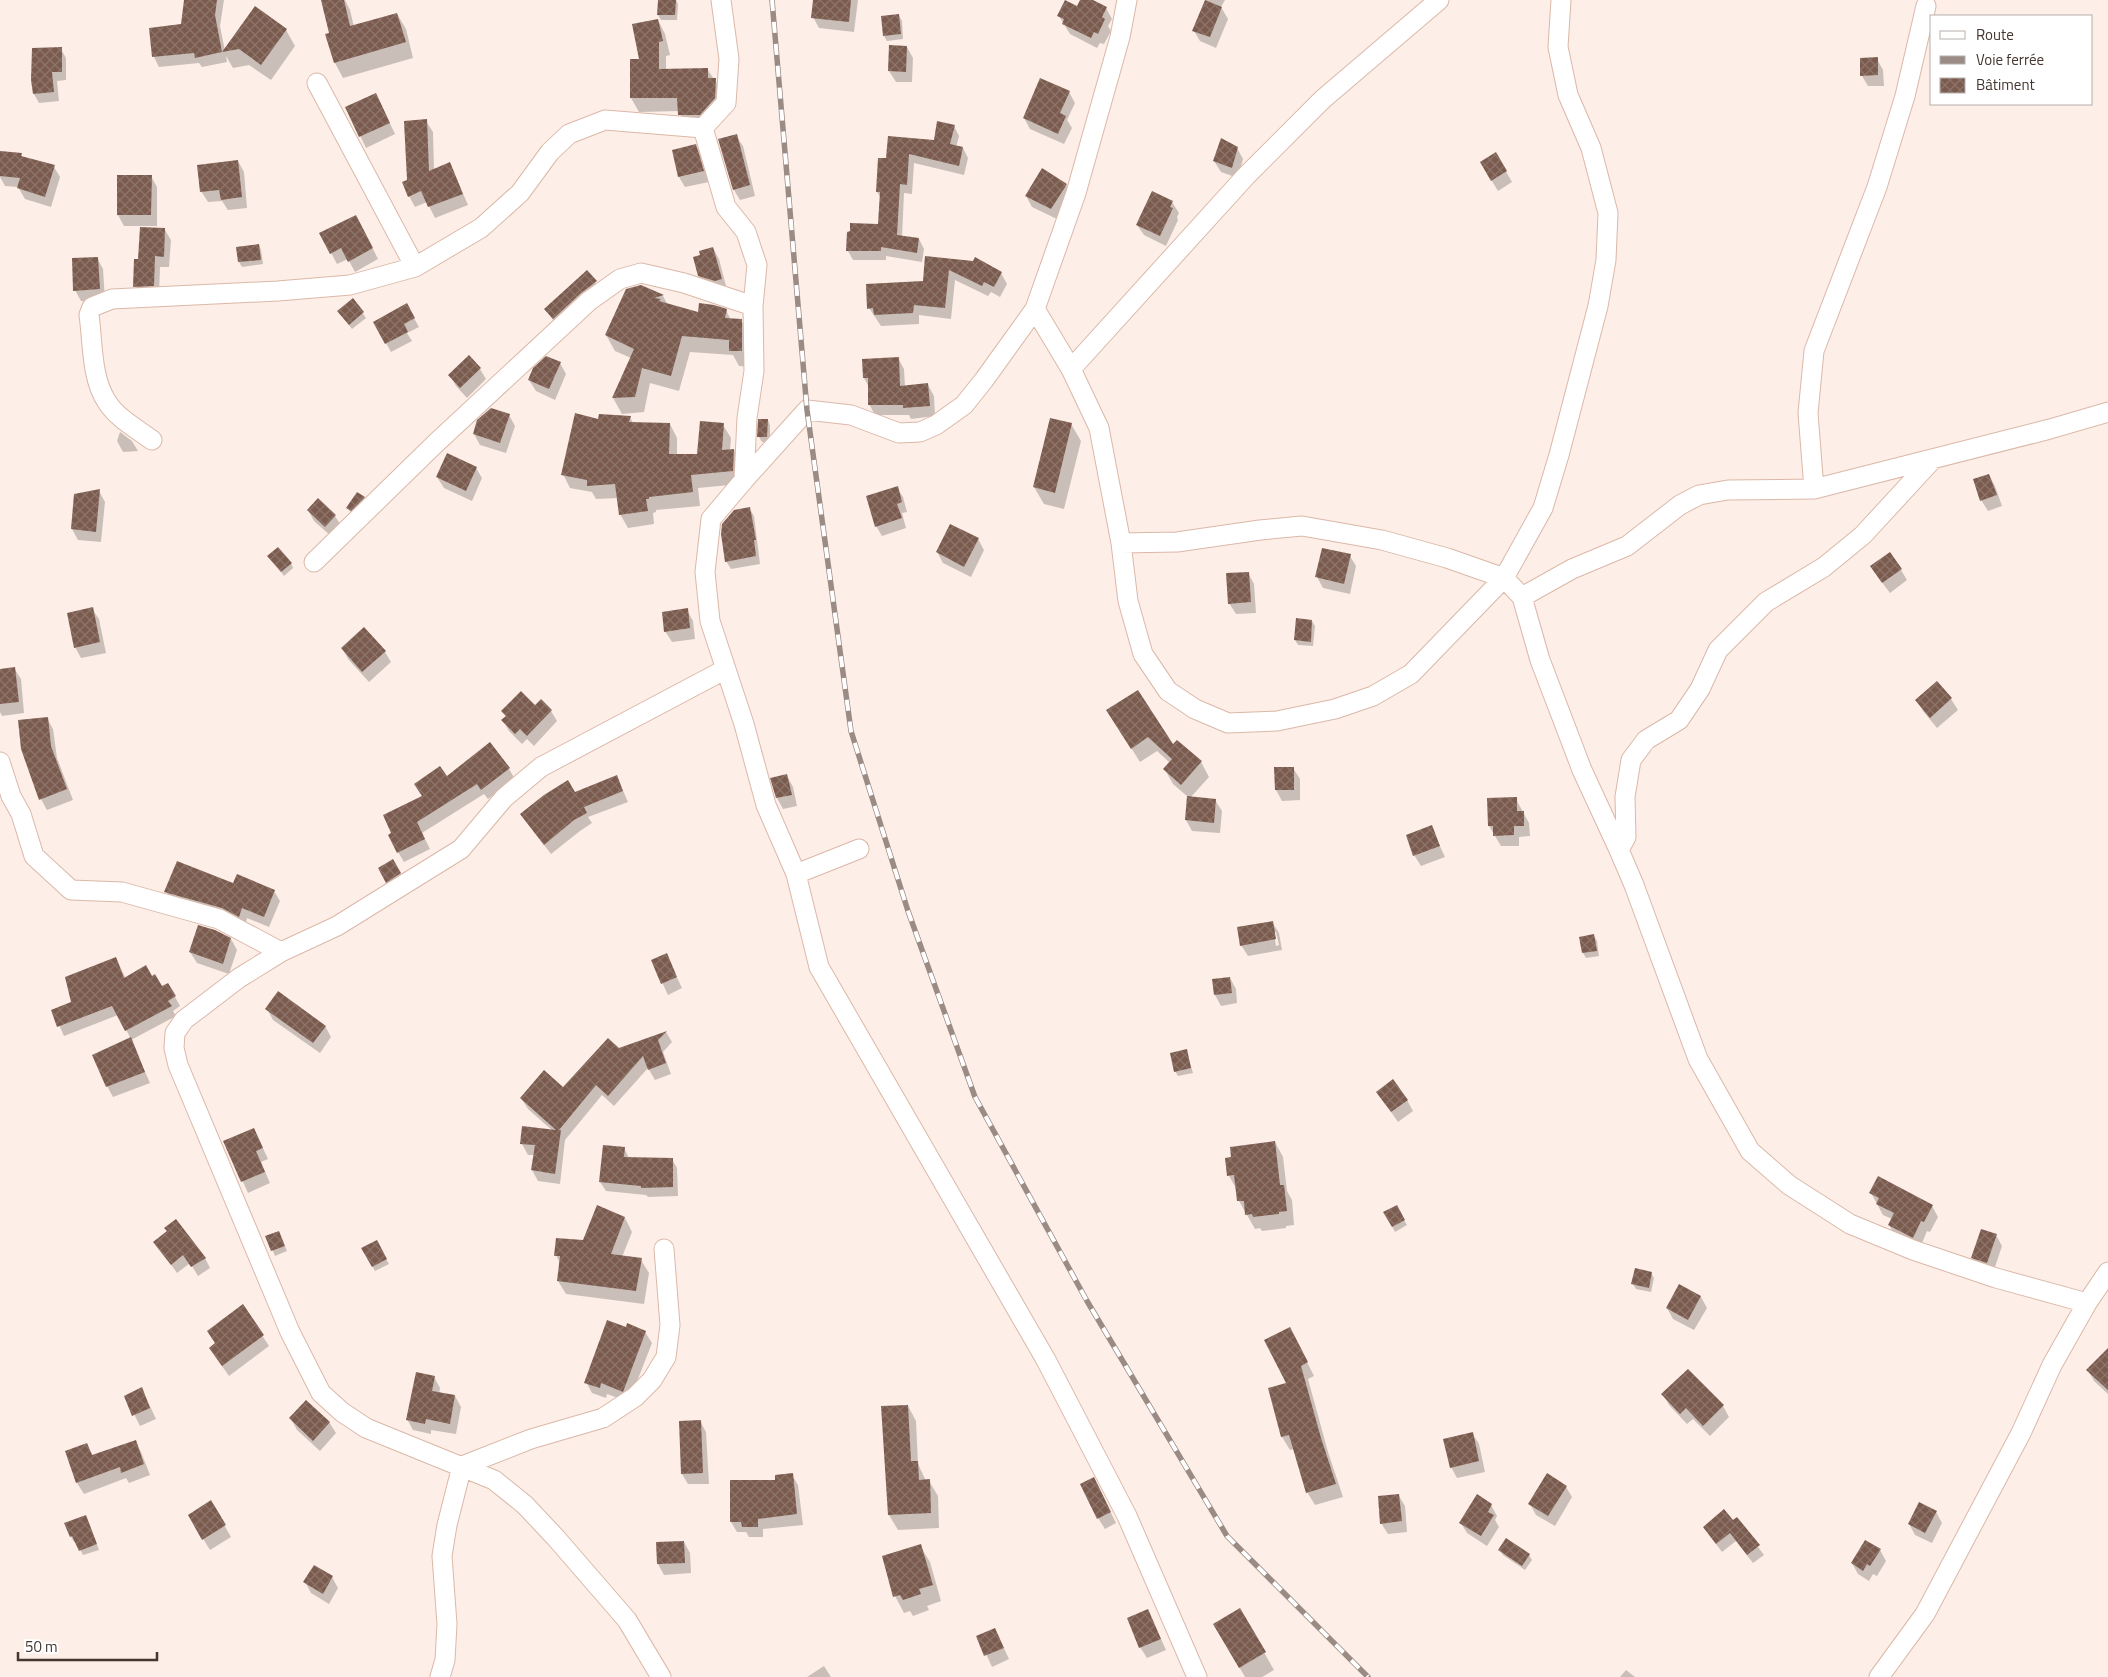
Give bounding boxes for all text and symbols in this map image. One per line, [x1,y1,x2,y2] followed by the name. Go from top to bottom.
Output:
[1930,15,2093,105] legend
[1976,23,2014,46] text: Route
[1976,48,2044,71] text: Voie ferrée
[1976,73,2035,96] text: Bâtiment
[18,1630,156,1662] scale bar
[25,1635,58,1658] text: 50 m

